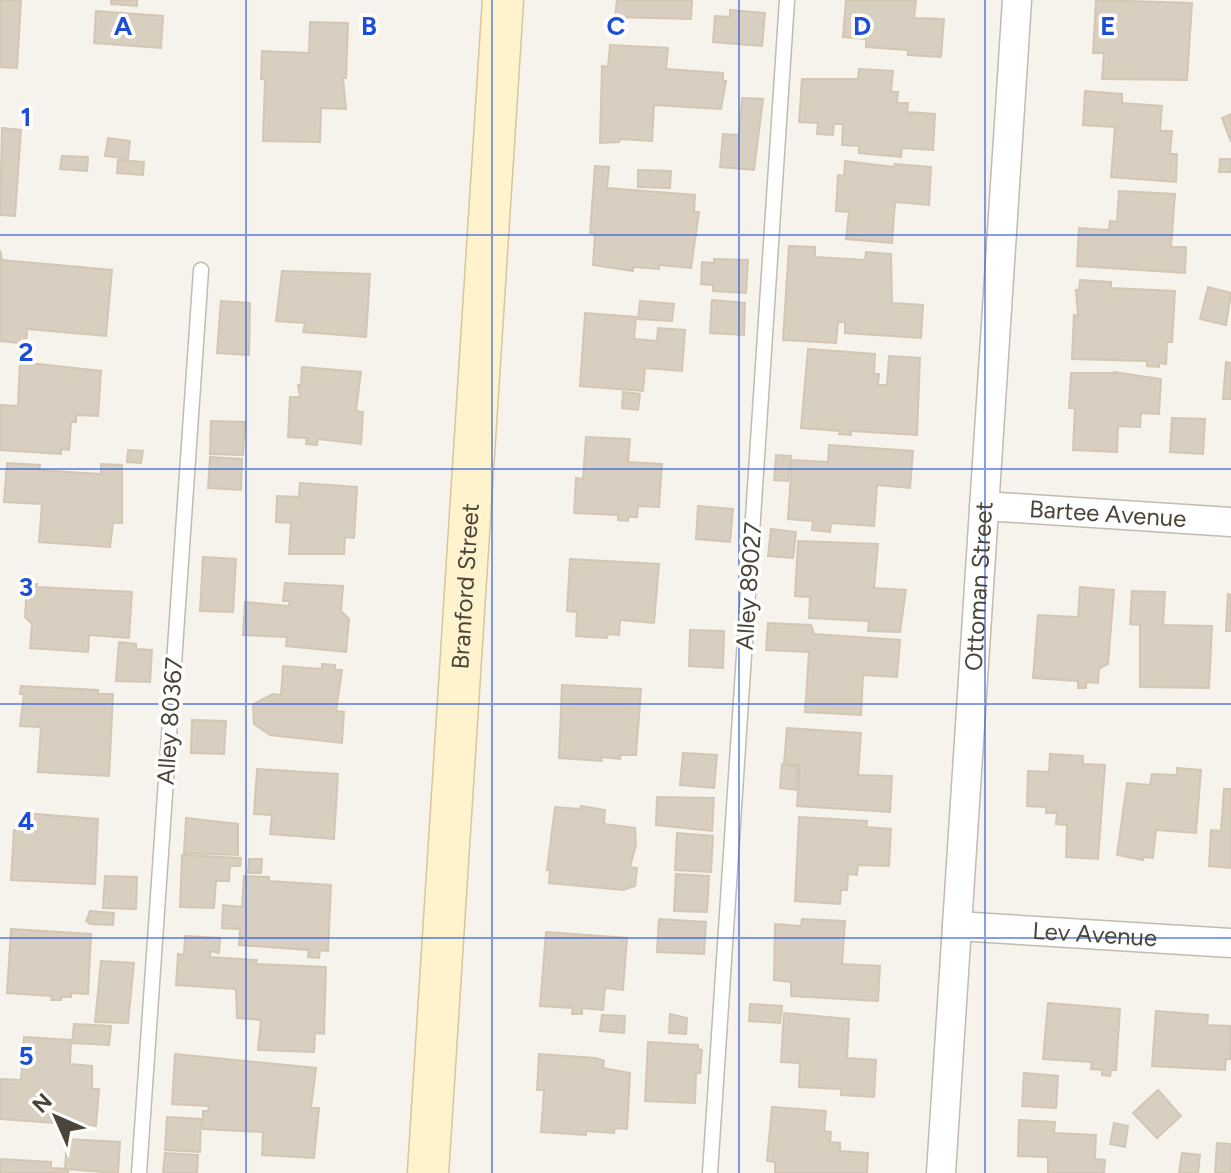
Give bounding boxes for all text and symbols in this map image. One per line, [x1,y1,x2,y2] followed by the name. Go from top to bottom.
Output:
[114,10,133,42] text: A
[361,10,377,42] text: B
[607,10,626,42] text: C
[853,10,871,42] text: D
[1100,10,1116,42] text: E
[21,101,31,133] text: 1
[18,336,34,368] text: 2
[1028,494,1187,533] street label: Bartee Avenue
[959,500,998,672] street label: Ottoman Street
[445,502,485,670] street label: Branford Street
[730,521,767,651] street label: Alley 89027
[19,571,33,603] text: 3
[151,656,188,786] street label: Alley 80367
[18,805,34,837] text: 4
[1032,916,1158,952] street label: Lev Avenue
[18,1040,34,1072] text: 5
[16,1077,96,1157] north arrow
[27,1088,58,1119] text: N

